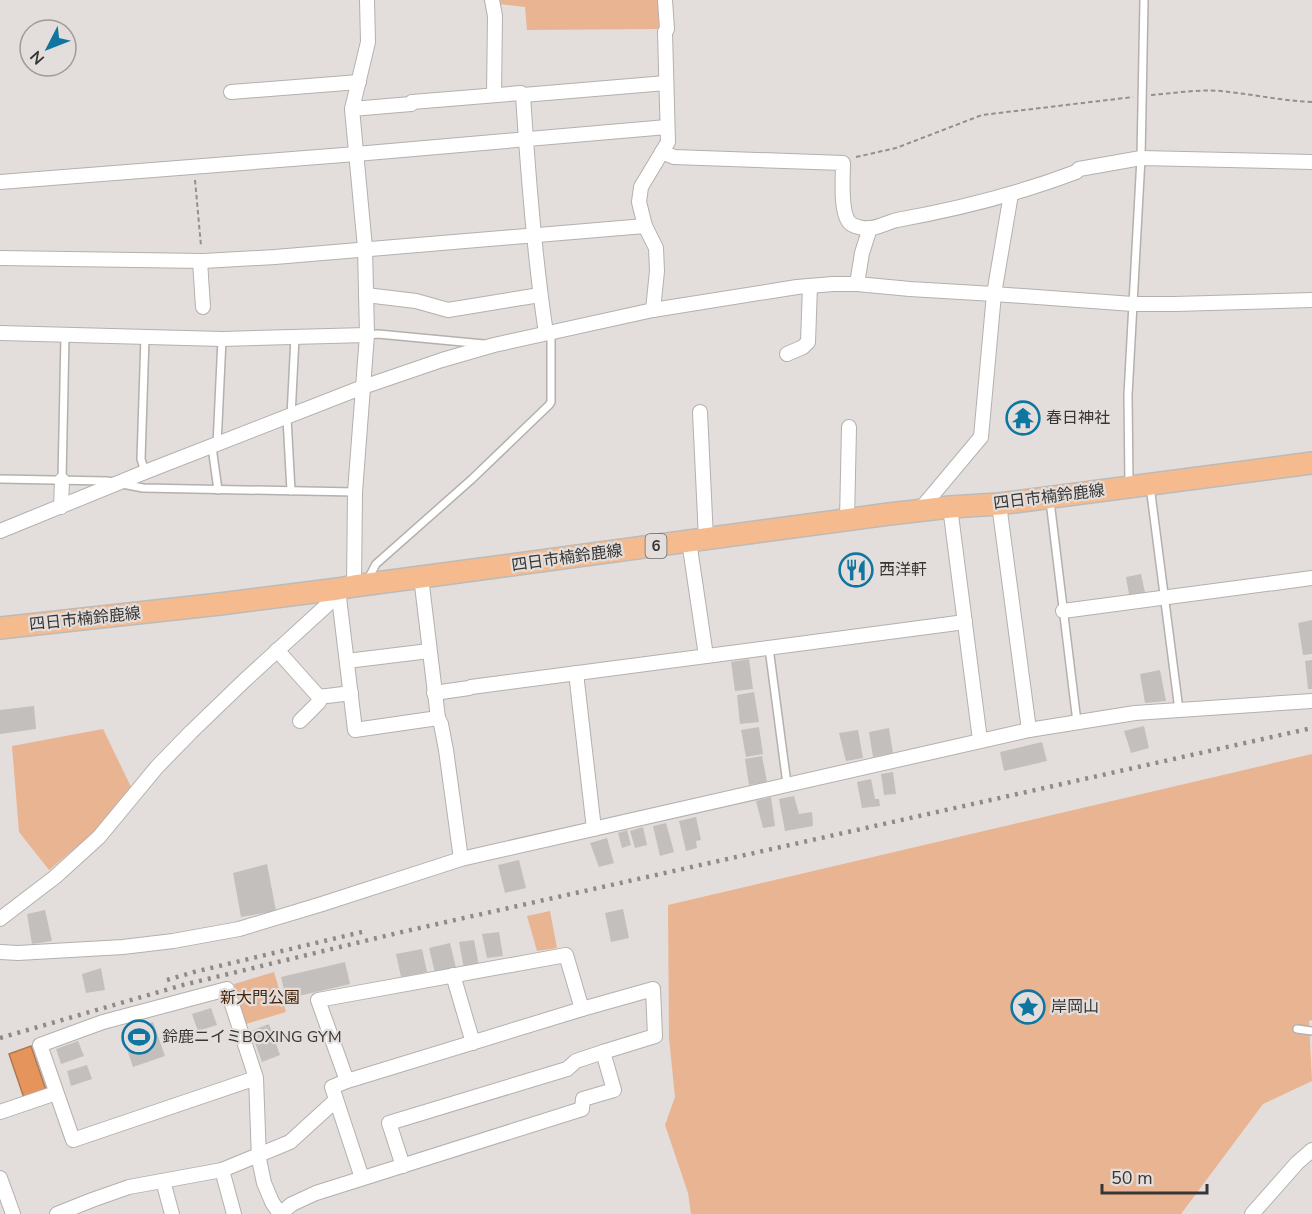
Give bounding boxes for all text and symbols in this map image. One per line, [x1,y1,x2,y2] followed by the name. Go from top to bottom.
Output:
[18,18,78,78] north arrow
[25,46,50,69] text: N
[1005,400,1041,436] temple icon: 春日神社
[1046,407,1110,429] place label: 春日神社
[992,479,1106,515] street label: 四日市楠鈴鹿線
[646,534,666,558] road number: 6
[510,539,624,577] street label: 四日市楠鈴鹿線
[838,552,874,588] restaurant icon: 西洋軒
[879,559,927,581] place label: 西洋軒
[28,602,142,636] street label: 四日市楠鈴鹿線
[220,987,300,1009] park label: 新大門公園
[1010,989,1046,1025] place icon: 岸岡山
[1051,996,1099,1018] place label: 岸岡山
[121,1019,157,1055] sports icon: 鈴鹿ニイミBOXING GYM
[162,1026,342,1048] place label: 鈴鹿ニイミBOXING GYM
[1102,1157,1207,1195] scale bar
[1111,1166,1153,1190] text: 50 m

